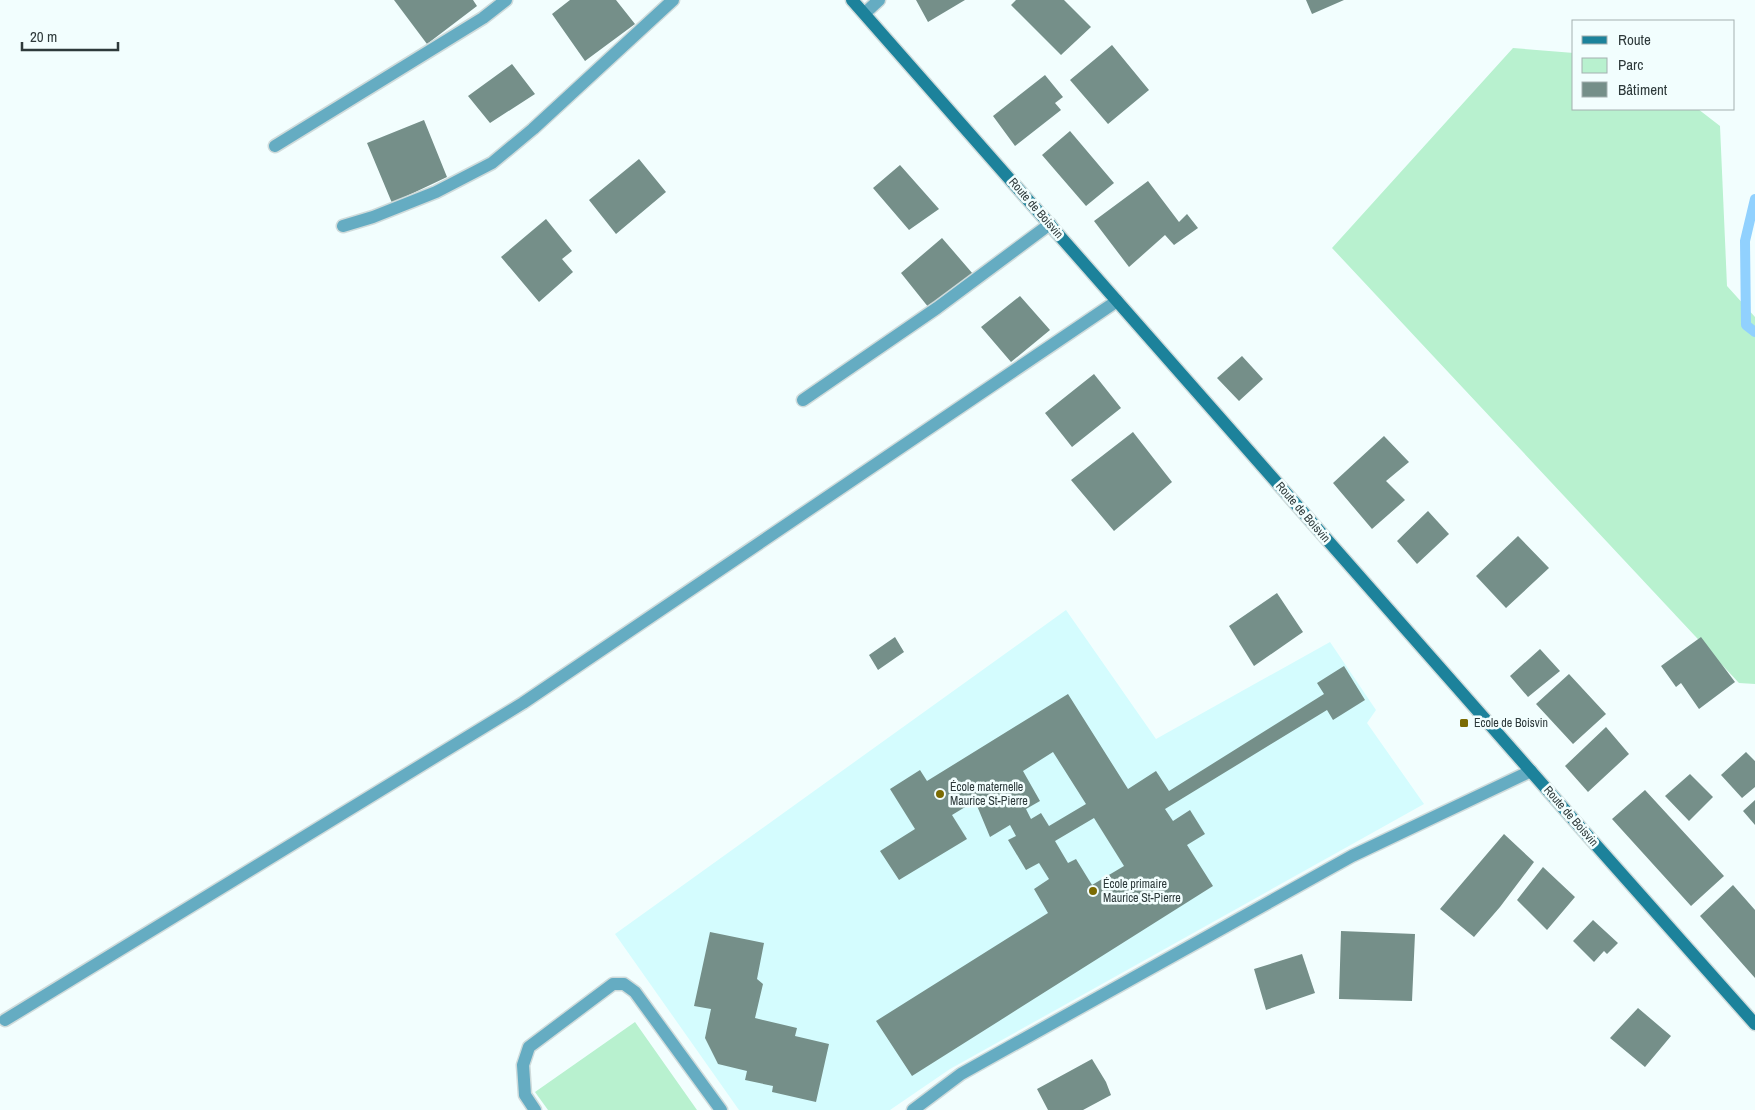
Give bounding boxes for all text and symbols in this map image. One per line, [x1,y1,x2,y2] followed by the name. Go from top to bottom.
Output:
[22,20,119,52] scale bar
[1572,20,1735,110] legend
[30,26,57,47] text: 20 m
[1618,29,1651,50] text: Route
[1618,54,1643,75] text: Parc
[1618,79,1668,100] text: Bâtiment
[1005,174,1067,242] street label: Route de Boisvin
[1272,478,1334,546] street label: Route de Boisvin
[1474,715,1548,731] place label: Ecole de Boisvin
[1458,717,1470,729] marker: Ecole de Boisvin
[950,779,1028,809] place label: École maternelle Maurice St-Pierre
[1540,782,1602,850] street label: Route de Boisvin
[934,788,946,800] marker: École maternelle Maurice St-Pierre
[1103,876,1181,906] place label: École primaire Maurice St-Pierre
[1087,885,1099,897] marker: École primaire Maurice St-Pierre

